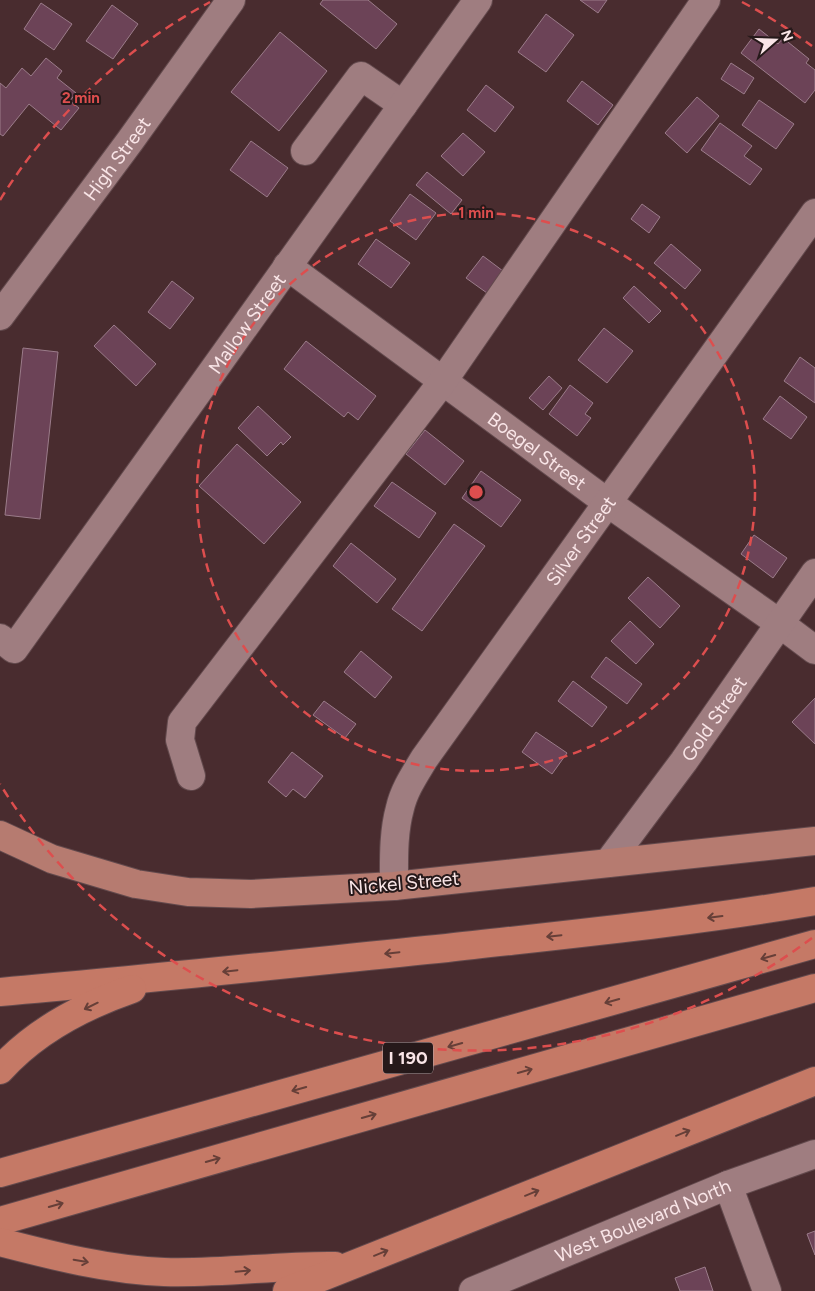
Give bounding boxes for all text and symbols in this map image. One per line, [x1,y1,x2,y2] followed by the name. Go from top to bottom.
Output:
[750,15,800,65] north arrow
[777,28,797,44] text: N
[62,89,100,107] text: 2 min
[78,112,155,205] street label: High Street
[458,204,494,222] text: 1 min
[203,269,290,378] street label: Mallow Street
[483,407,591,495] street label: Boegel Street
[467,483,485,501] centre of rings
[541,491,620,590] street label: Silver Street
[676,671,751,766] street label: Gold Street
[348,867,460,899] street label: Nickel Street
[707,912,723,922] one-way arrow
[546,931,562,941] one-way arrow
[384,949,400,958] one-way arrow
[760,952,776,962] one-way arrow
[223,966,239,976] one-way arrow
[604,996,620,1006] one-way arrow
[84,1002,99,1011] one-way arrow
[448,1040,464,1050] one-way arrow
[383,1042,433,1074] road number: I 190
[517,1066,533,1076] one-way arrow
[291,1084,307,1094] one-way arrow
[360,1110,376,1120] one-way arrow
[675,1128,691,1137] one-way arrow
[204,1155,220,1165] one-way arrow
[552,1174,734,1267] street label: West Boulevard North
[524,1188,539,1197] one-way arrow
[48,1200,64,1209] one-way arrow
[373,1248,388,1257] one-way arrow
[73,1257,89,1267] one-way arrow
[235,1266,251,1275] one-way arrow

